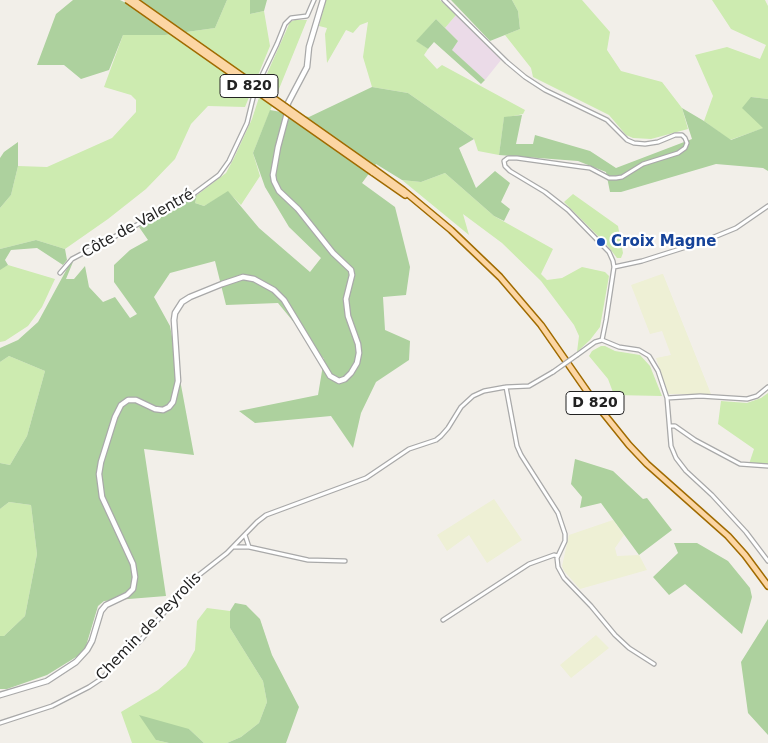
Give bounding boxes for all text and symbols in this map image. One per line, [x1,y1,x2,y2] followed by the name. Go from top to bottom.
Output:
[220,74,278,98] road number: D 820
[79,186,197,262] street label: Côte de Valentré
[611,233,716,251] place label: Croix Magne
[595,236,607,248] marker: Croix Magne
[566,392,624,414] road number: D 820
[93,569,205,685] street label: Chemin de Peyrolis

